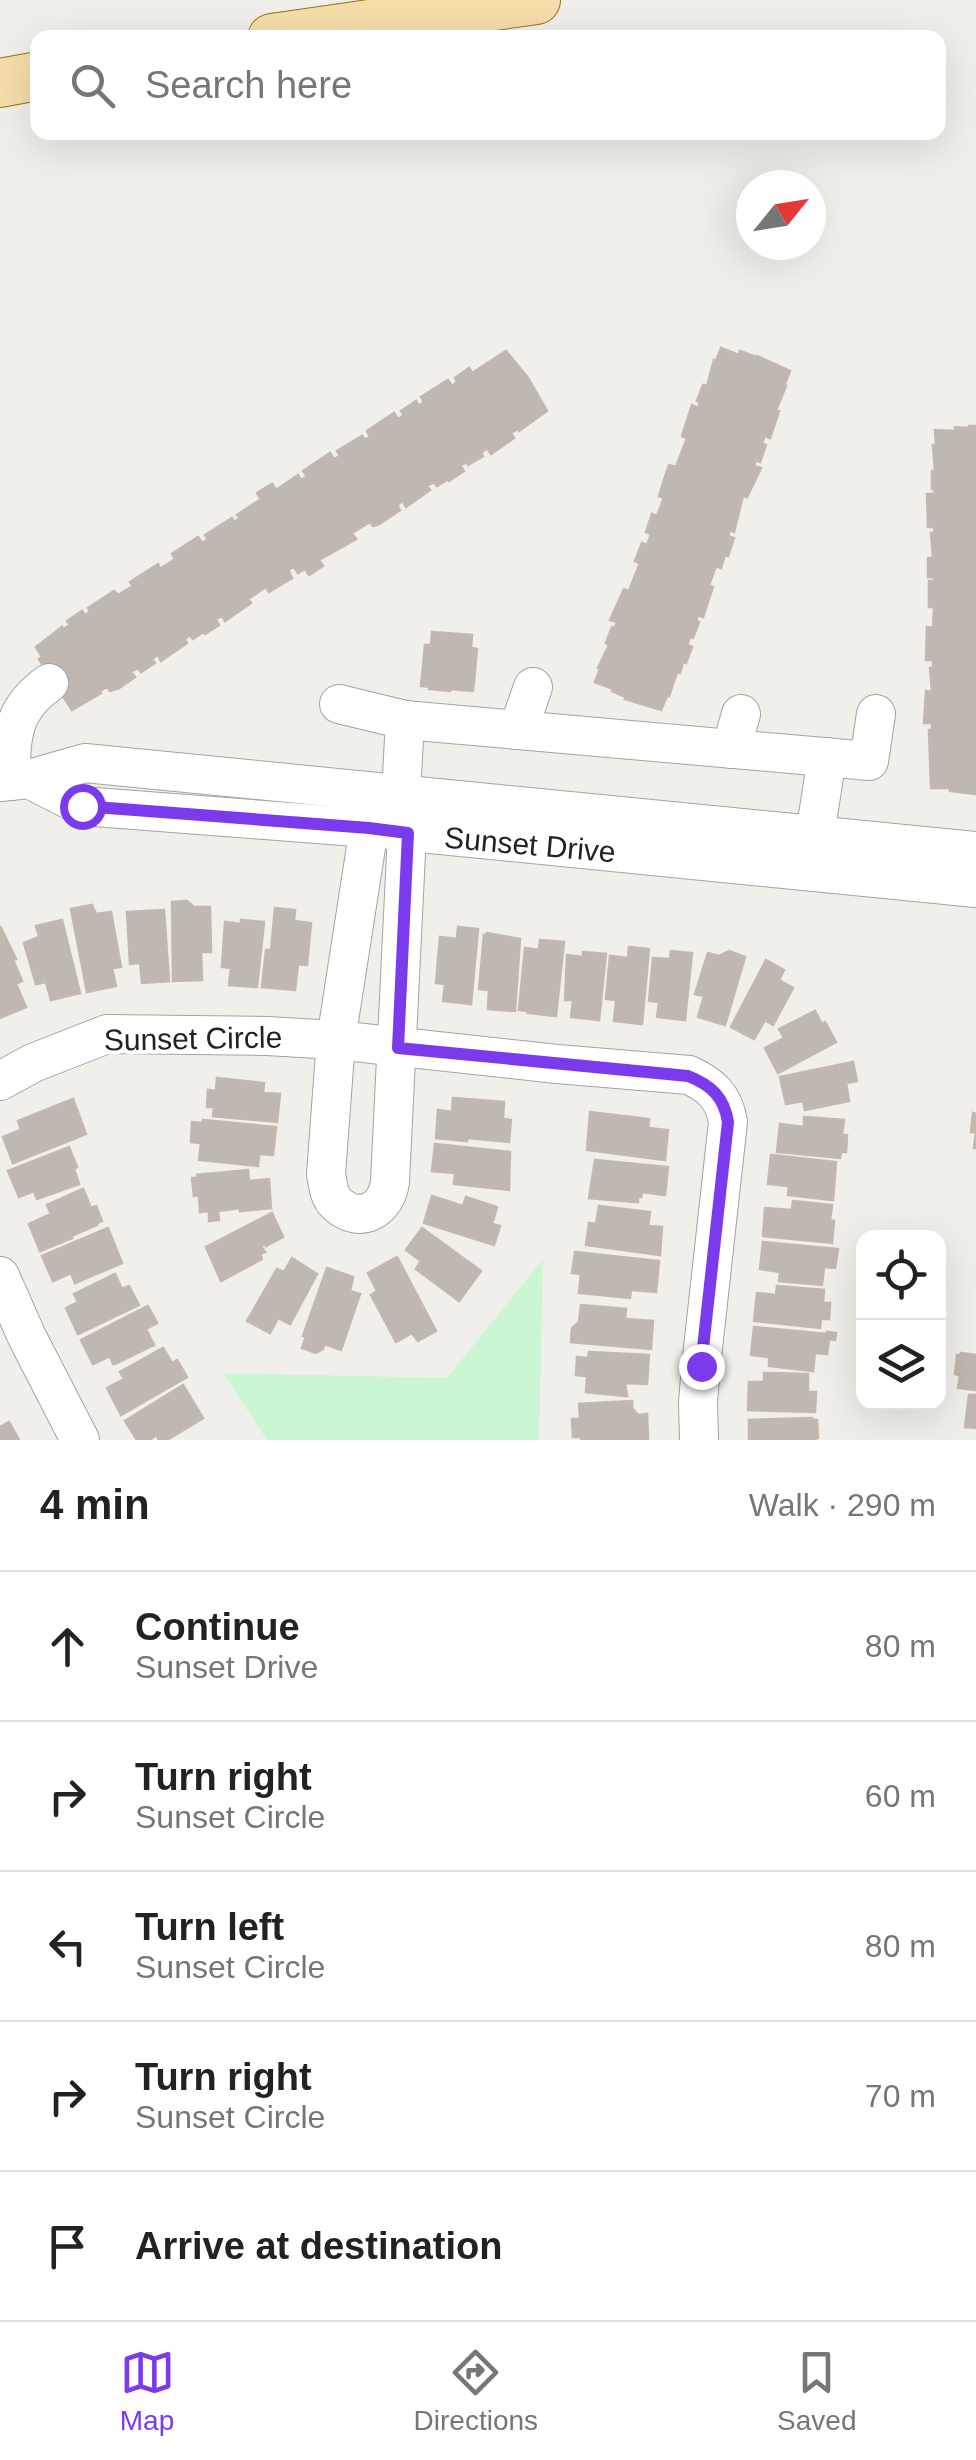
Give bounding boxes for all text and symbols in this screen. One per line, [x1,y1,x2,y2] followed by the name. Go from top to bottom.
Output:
[30,30,946,140] search box
[65,58,120,113] icon: search
[145,64,352,106] text: Search here
[736,170,826,260] north arrow
[60,784,106,830] route start
[443,821,617,868] street label: Sunset Drive
[104,1020,282,1057] street label: Sunset Circle
[856,1230,946,1410] map controls
[856,1230,946,1320] button: locate
[856,1320,946,1410] button: layers
[679,1344,725,1390] route end
[40,1481,150,1528] text: 4 min
[749,1487,936,1523] text: Walk · 290 m
[135,1606,300,1648] text: Continue
[40,1619,95,1674] icon: ahead
[865,1628,936,1664] text: 80 m
[135,1649,318,1685] text: Sunset Drive
[135,1756,312,1798] text: Turn right
[40,1769,95,1824] icon: right
[865,1778,936,1814] text: 60 m
[135,1799,325,1835] text: Sunset Circle
[135,1906,284,1948] text: Turn left
[40,1919,95,1974] icon: left
[865,1928,936,1964] text: 80 m
[135,1949,325,1985] text: Sunset Circle
[135,2056,312,2098] text: Turn right
[40,2069,95,2124] icon: right
[865,2078,936,2114] text: 70 m
[135,2099,325,2135] text: Sunset Circle
[40,2219,95,2274] icon: arrive
[135,2225,502,2267] text: Arrive at destination
[120,2345,175,2437] tab: Map
[414,2345,538,2437] tab: Directions
[777,2345,856,2437] tab: Saved

